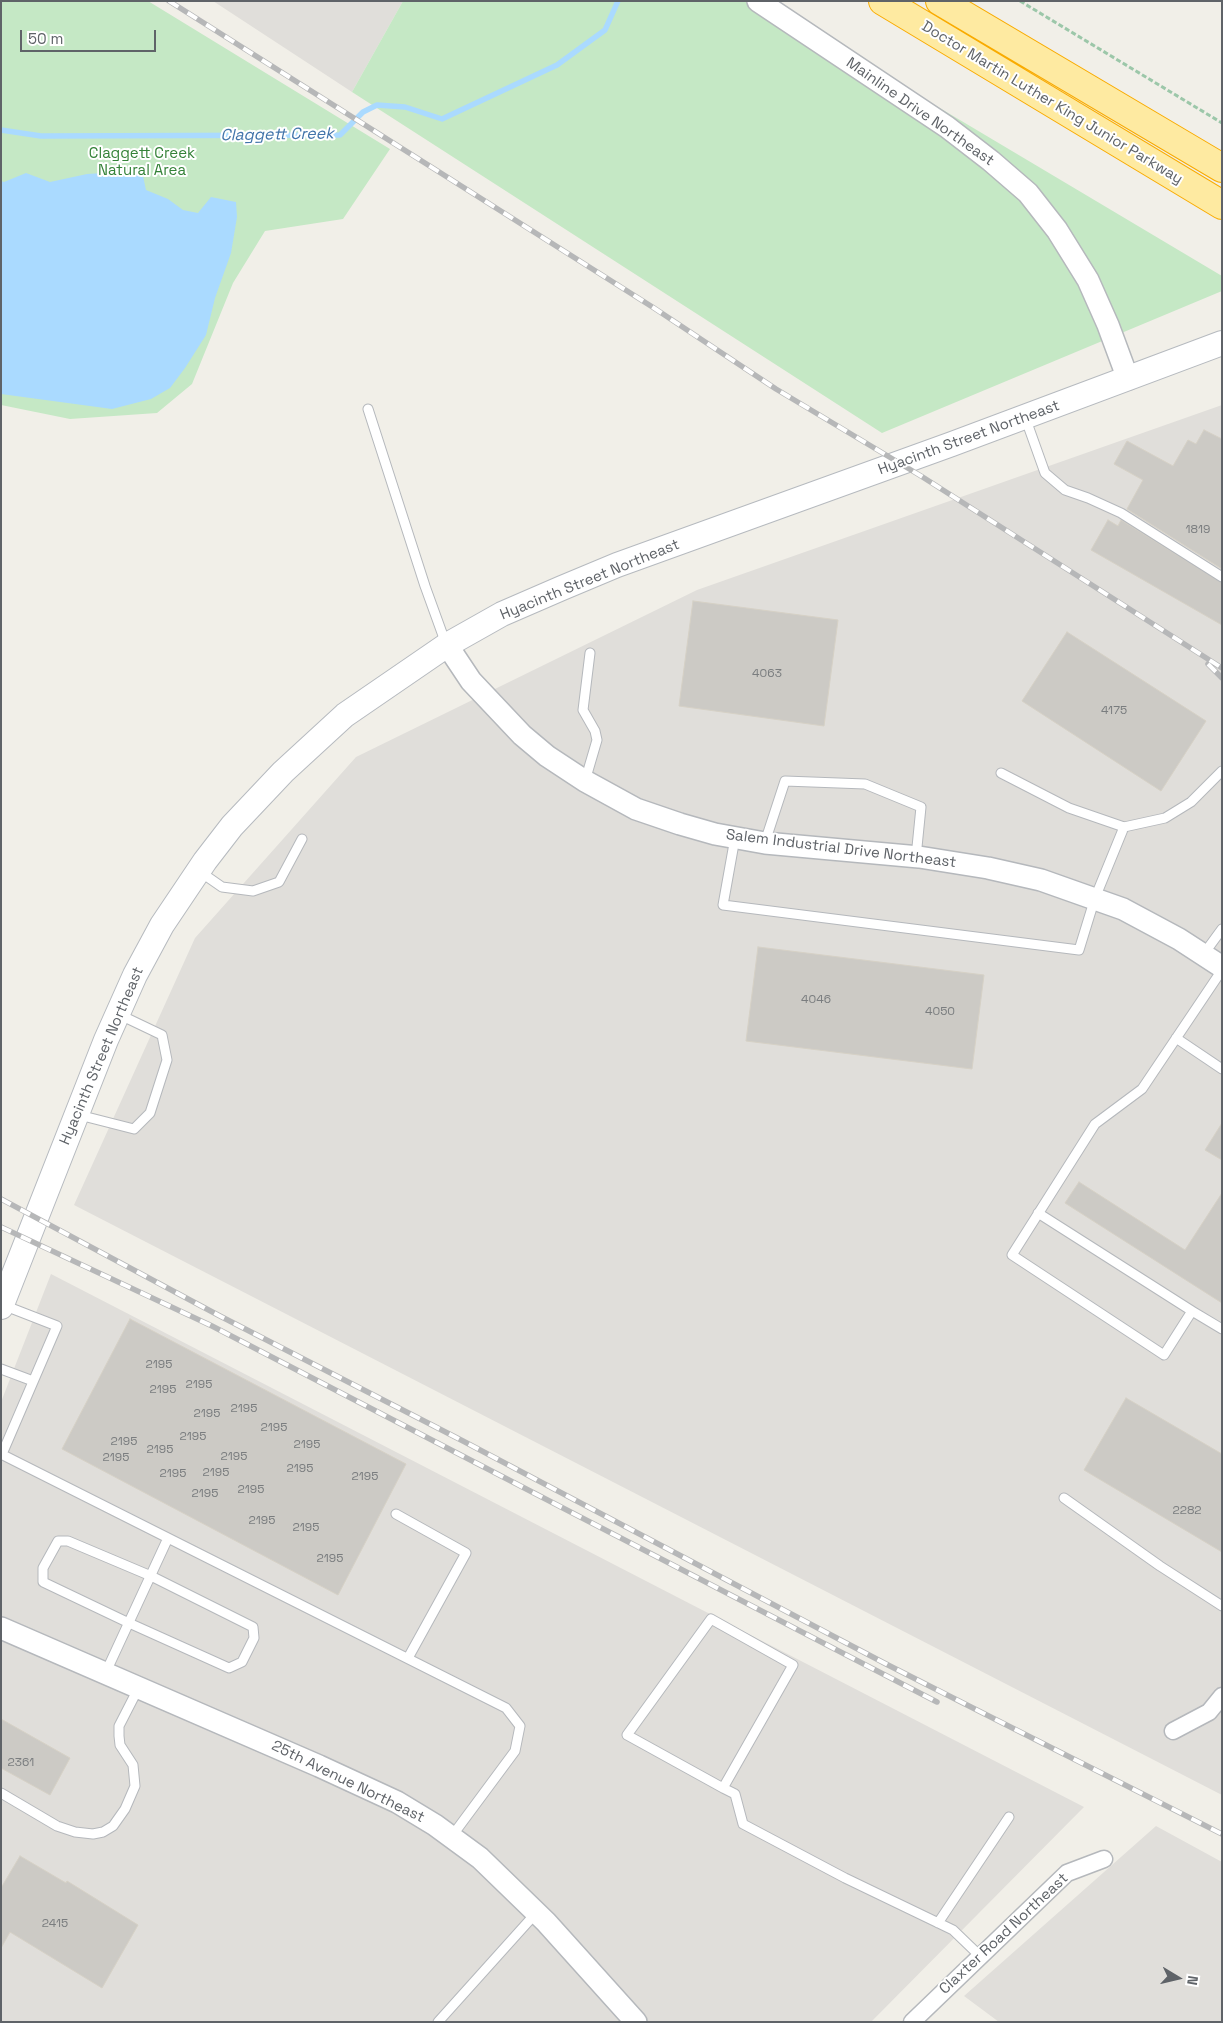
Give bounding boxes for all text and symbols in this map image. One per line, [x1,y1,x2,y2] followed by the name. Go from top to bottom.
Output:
[918,18,1186,188] street label: Doctor Martin Luther King Junior Parkway
[22,20,159,52] scale bar
[28,29,63,48] text: 50 m
[843,54,997,170] street label: Mainline Drive Northeast
[220,124,334,146] water label: Claggett Creek
[89,145,195,180] park label: Claggett Creek Natural Area
[876,397,1062,479] street label: Hyacinth Street Northeast
[1186,523,1210,537] house number: 1819
[498,536,682,624] street label: Hyacinth Street Northeast
[752,667,782,681] house number: 4063
[1101,704,1127,718] house number: 4175
[725,826,957,872] street label: Salem Industrial Drive Northeast
[56,964,148,1148] street label: Hyacinth Street Northeast
[801,993,831,1007] house number: 4046
[925,1005,955,1019] house number: 4050
[146,1358,172,1372] house number: 2195
[186,1378,212,1392] house number: 2195
[150,1383,176,1397] house number: 2195
[231,1402,257,1416] house number: 2195
[194,1407,220,1421] house number: 2195
[261,1421,287,1435] house number: 2195
[180,1430,206,1444] house number: 2195
[111,1435,137,1449] house number: 2195
[294,1438,320,1452] house number: 2195
[147,1443,173,1457] house number: 2195
[221,1450,247,1464] house number: 2195
[103,1451,129,1465] house number: 2195
[287,1462,313,1476] house number: 2195
[203,1466,229,1480] house number: 2195
[160,1467,186,1481] house number: 2195
[352,1470,378,1484] house number: 2195
[238,1483,264,1497] house number: 2195
[192,1487,218,1501] house number: 2195
[1172,1504,1202,1518] house number: 2282
[249,1514,275,1528] house number: 2195
[293,1521,319,1535] house number: 2195
[317,1552,343,1566] house number: 2195
[269,1737,427,1827] street label: 25th Avenue Northeast
[8,1756,34,1770] house number: 2361
[936,1870,1072,1998] street label: Claxter Road Northeast
[42,1917,68,1931] house number: 2415
[1153,1953,1203,2003] north arrow
[1183,1974,1202,1986] text: N

